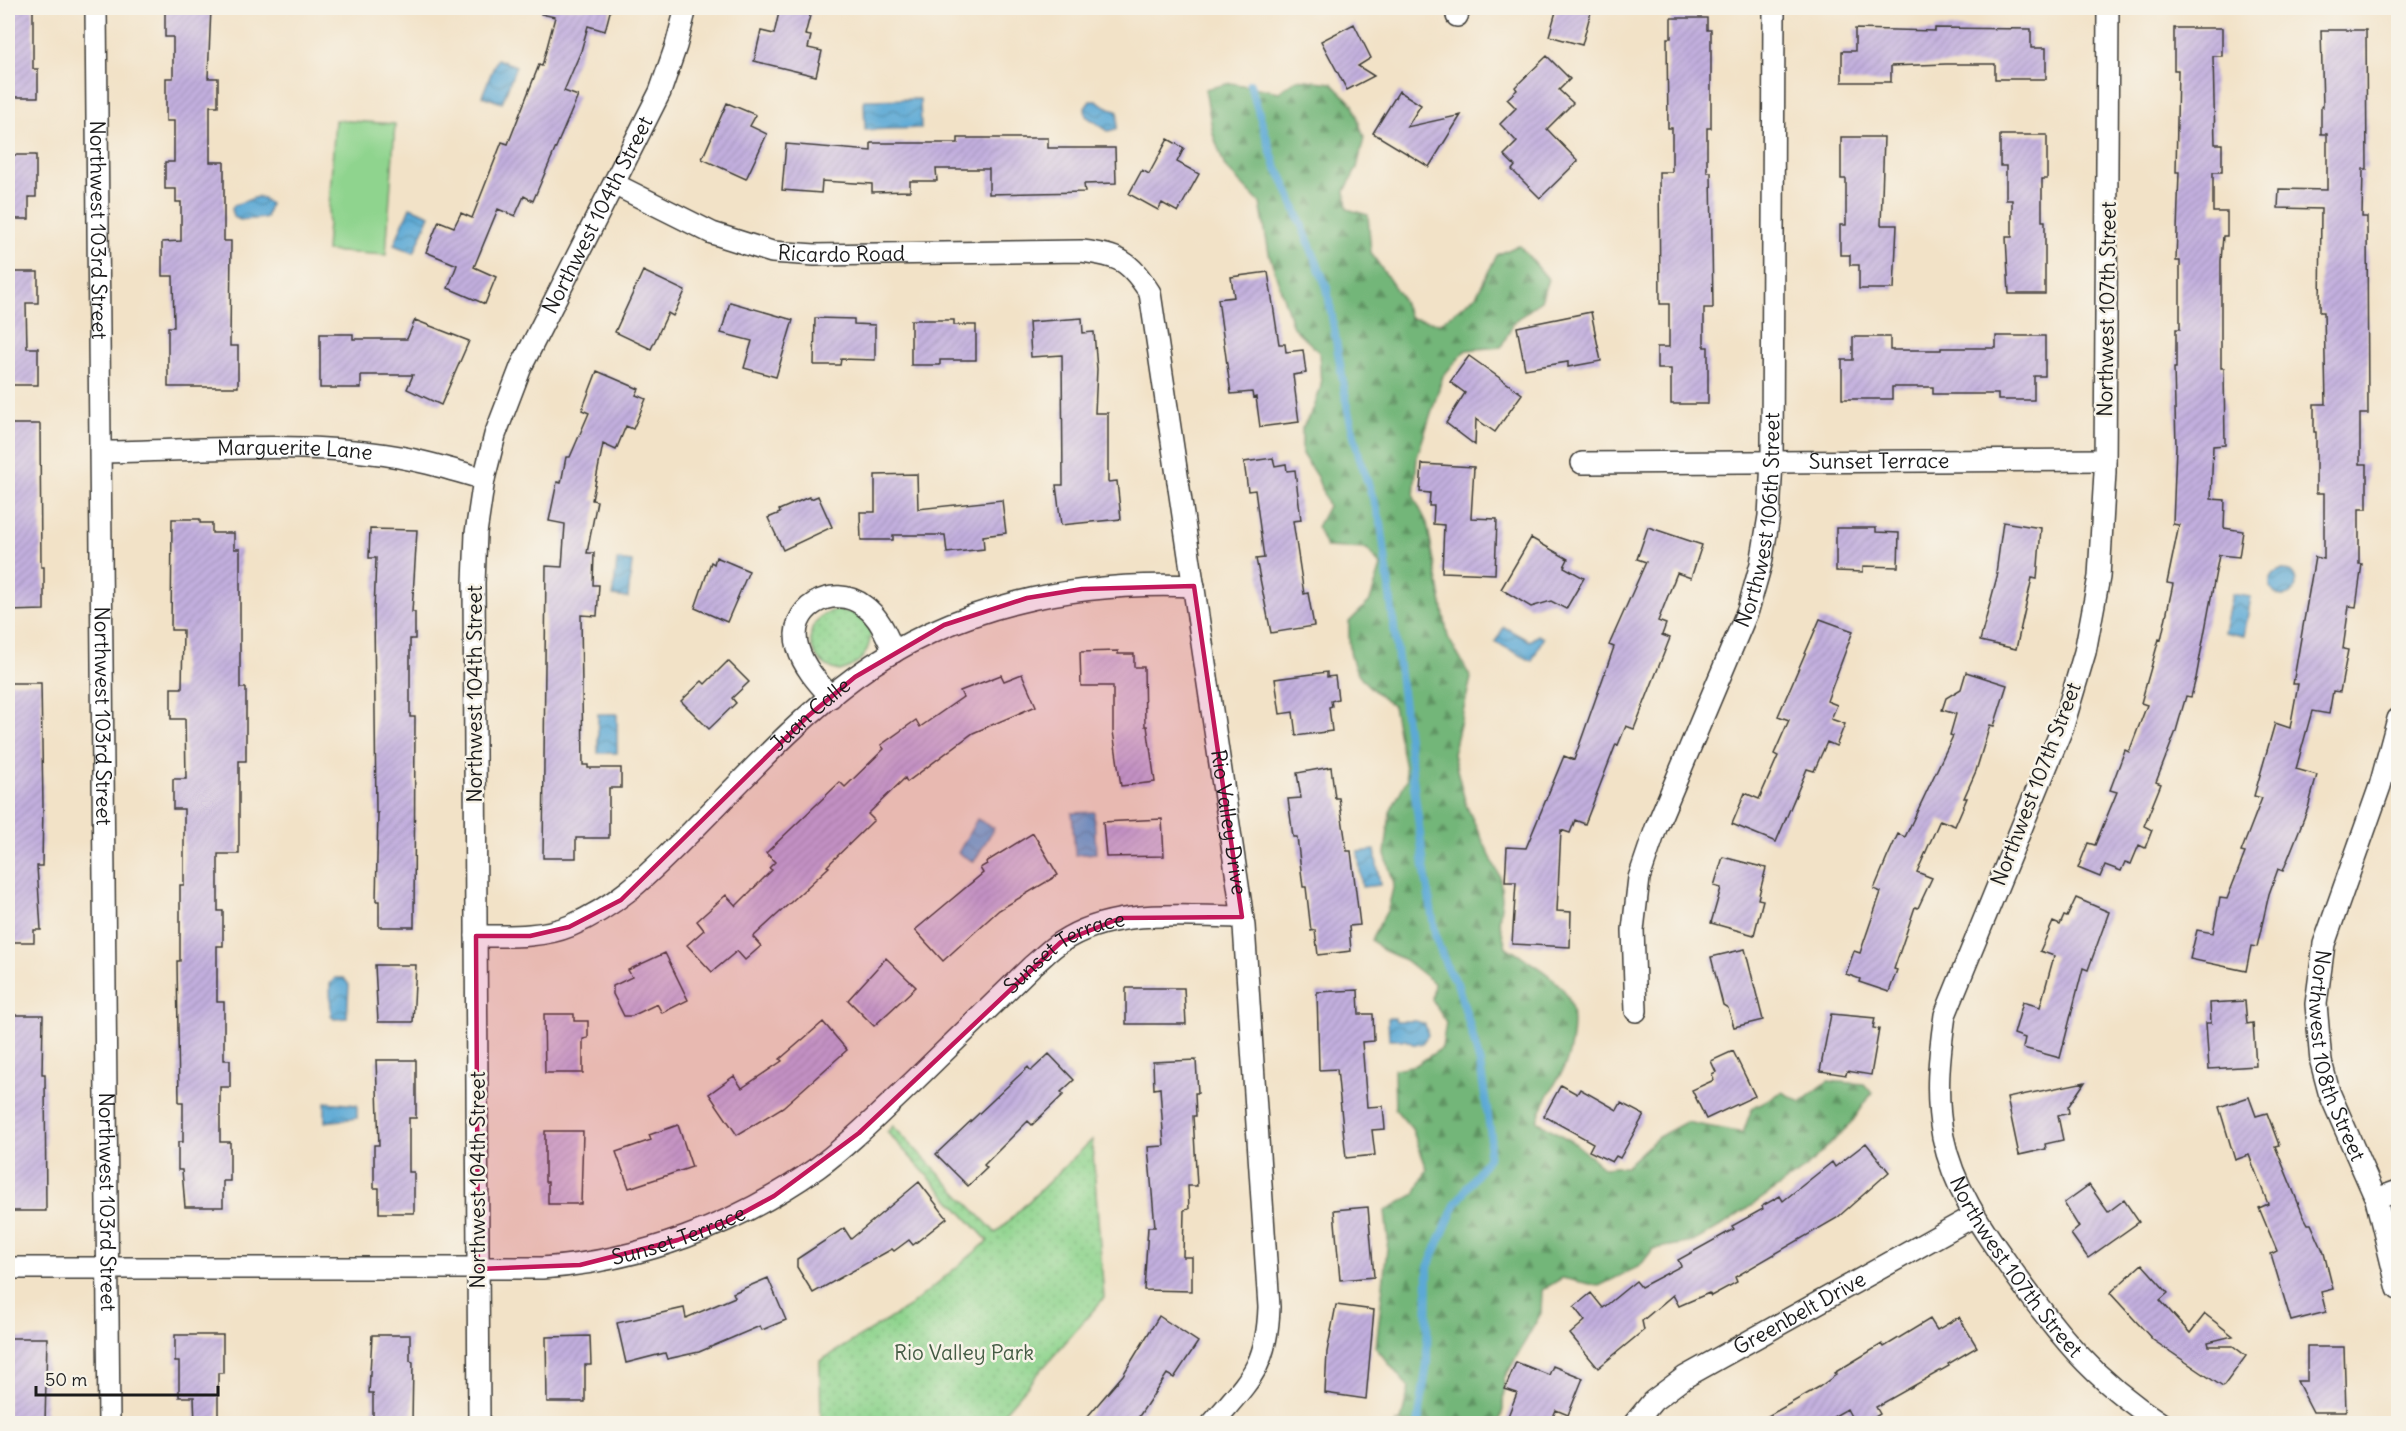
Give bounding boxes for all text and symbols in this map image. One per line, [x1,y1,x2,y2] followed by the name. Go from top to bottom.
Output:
[536,112,659,318] street label: Northwest 104th Street
[84,120,113,340] street label: Northwest 103rd Street
[2091,201,2122,417] street label: Northwest 107th Street
[777,238,905,268] street label: Ricardo Road
[1728,412,1785,631] street label: Northwest 106th Street
[217,434,374,466] street label: Marguerite Lane
[1809,447,1949,475] street label: Sunset Terrace
[461,585,488,803] street label: Northwest 104th Street
[88,606,118,826] street label: Northwest 103rd Street
[764,671,856,757] street label: Juan Calle
[1984,678,2087,889] street label: Northwest 107th Street
[1205,748,1253,897] street label: Rio Valley Drive
[998,905,1127,999] street label: Sunset Terrace
[2303,948,2372,1165] street label: Northwest 108th Street
[464,1071,491,1289] street label: Northwest 104th Street
[93,1092,122,1312] street label: Northwest 103rd Street
[1944,1172,2089,1363] street label: Northwest 107th Street
[609,1199,750,1271] street label: Sunset Terrace
[1728,1265,1870,1360] street label: Greenbelt Drive
[894,1339,1034,1366] park label: Rio Valley Park
[36,1359,218,1397] scale bar
[45,1368,87,1391] text: 50 m

